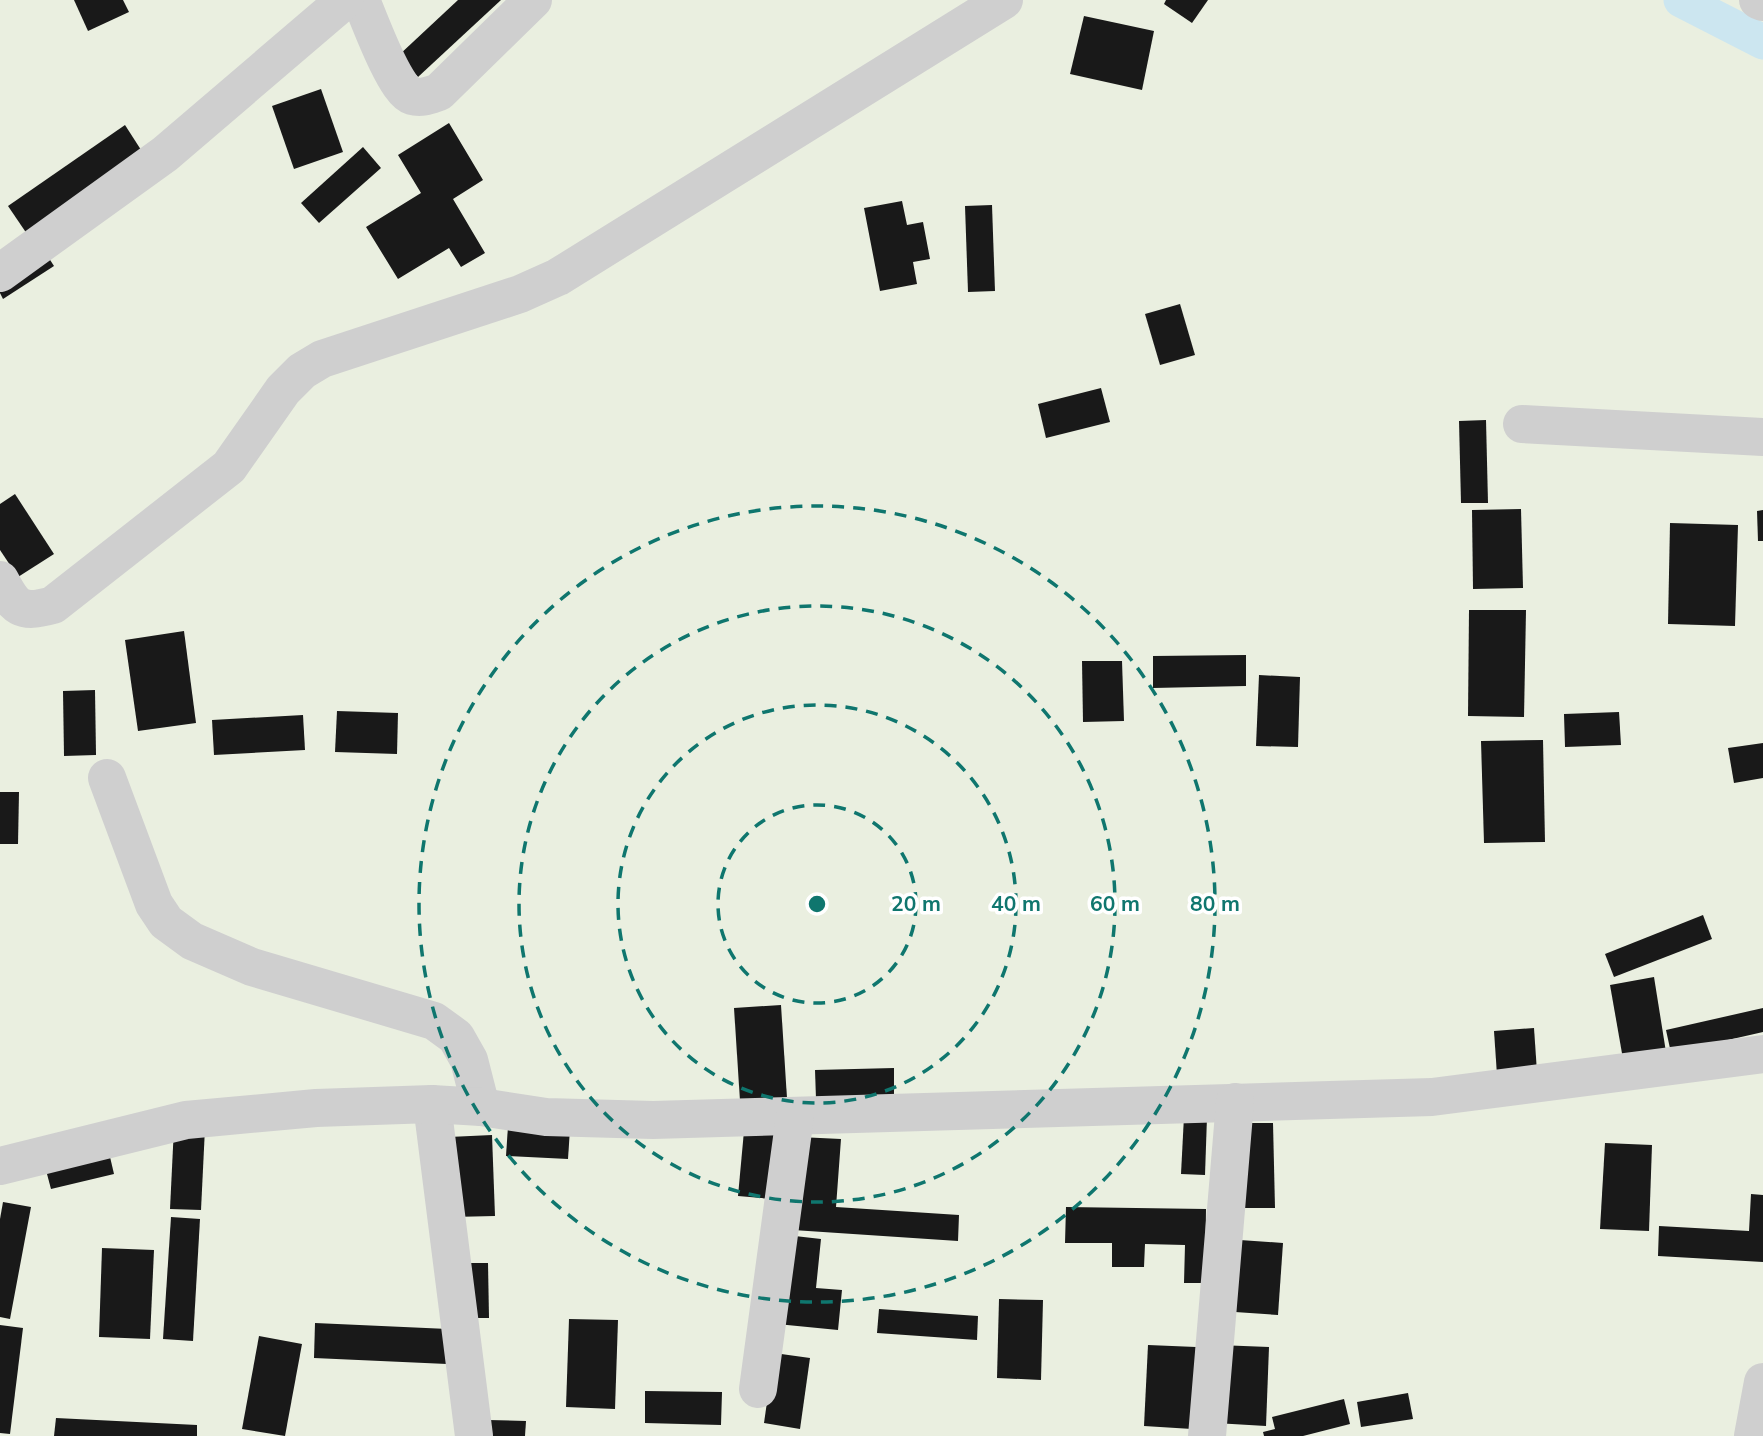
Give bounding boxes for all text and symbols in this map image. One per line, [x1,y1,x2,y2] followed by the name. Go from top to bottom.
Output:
[891,890,941,916] text: 20 m
[991,890,1041,916] text: 40 m
[1090,890,1140,916] text: 60 m
[1190,890,1240,916] text: 80 m
[805,892,829,916] centre of rings

